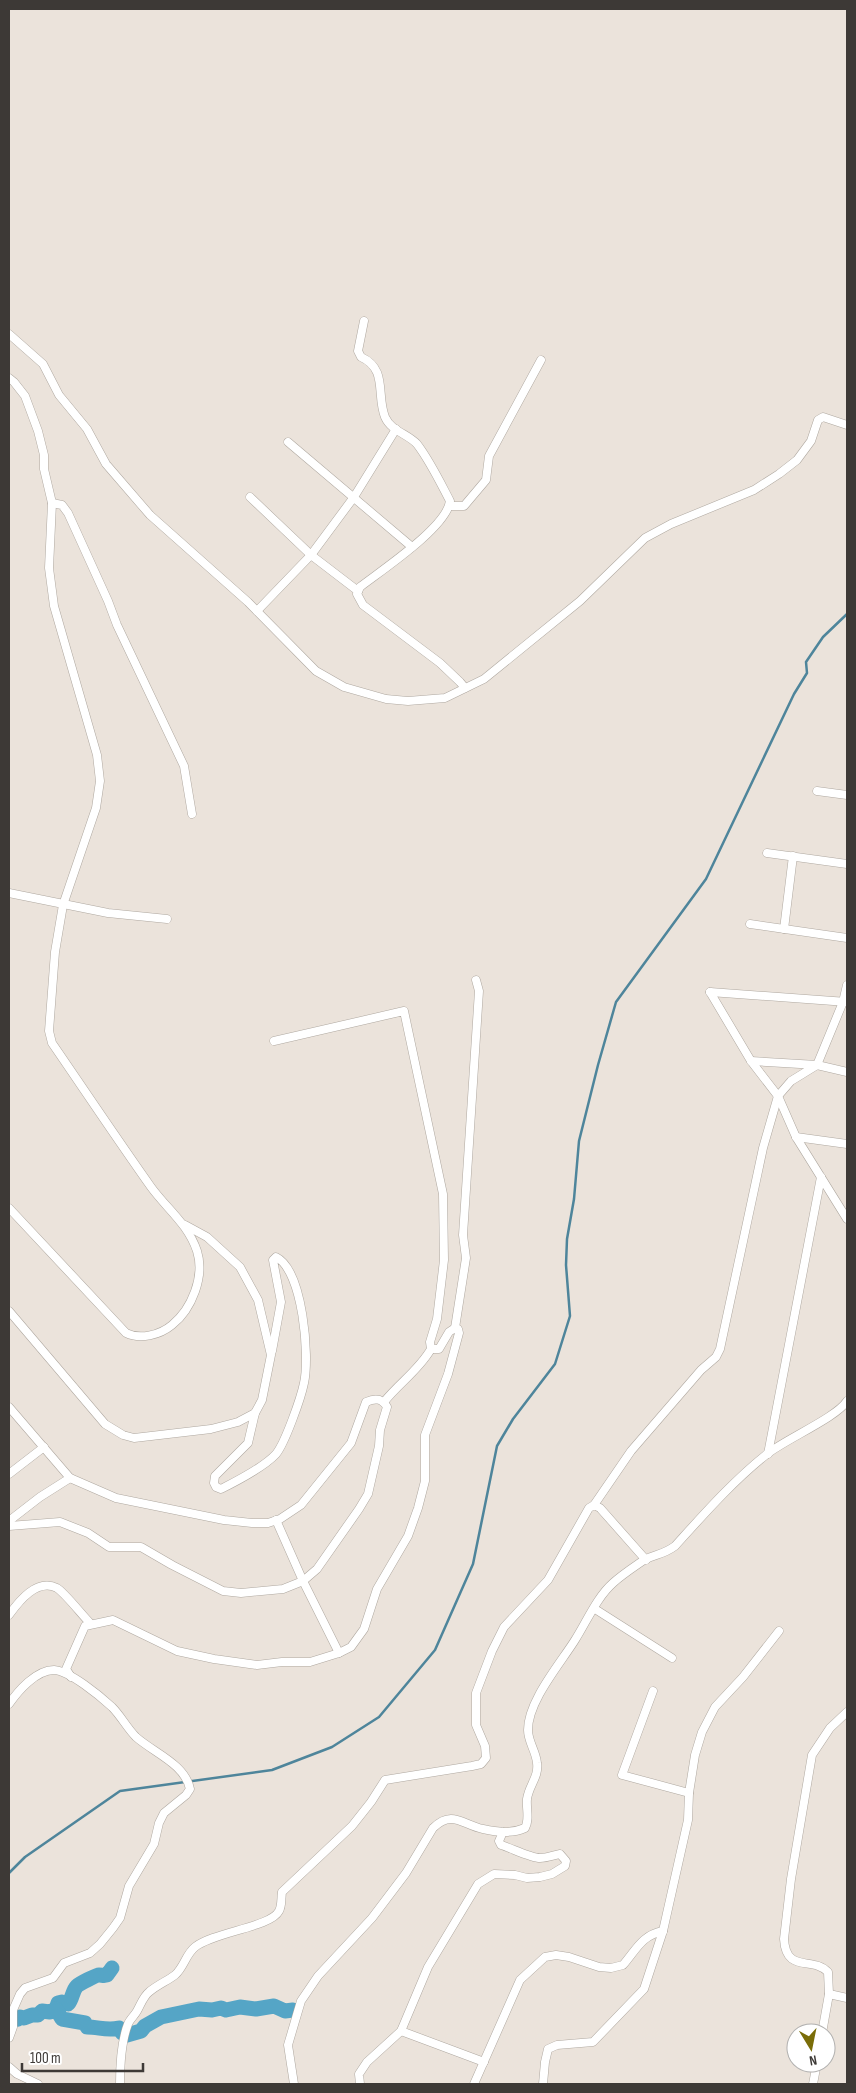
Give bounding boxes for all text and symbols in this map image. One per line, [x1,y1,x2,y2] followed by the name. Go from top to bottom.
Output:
[786,2023,836,2073] north arrow
[22,2040,144,2072] scale bar
[30,2049,61,2068] text: 100 m
[808,2051,818,2069] text: N

